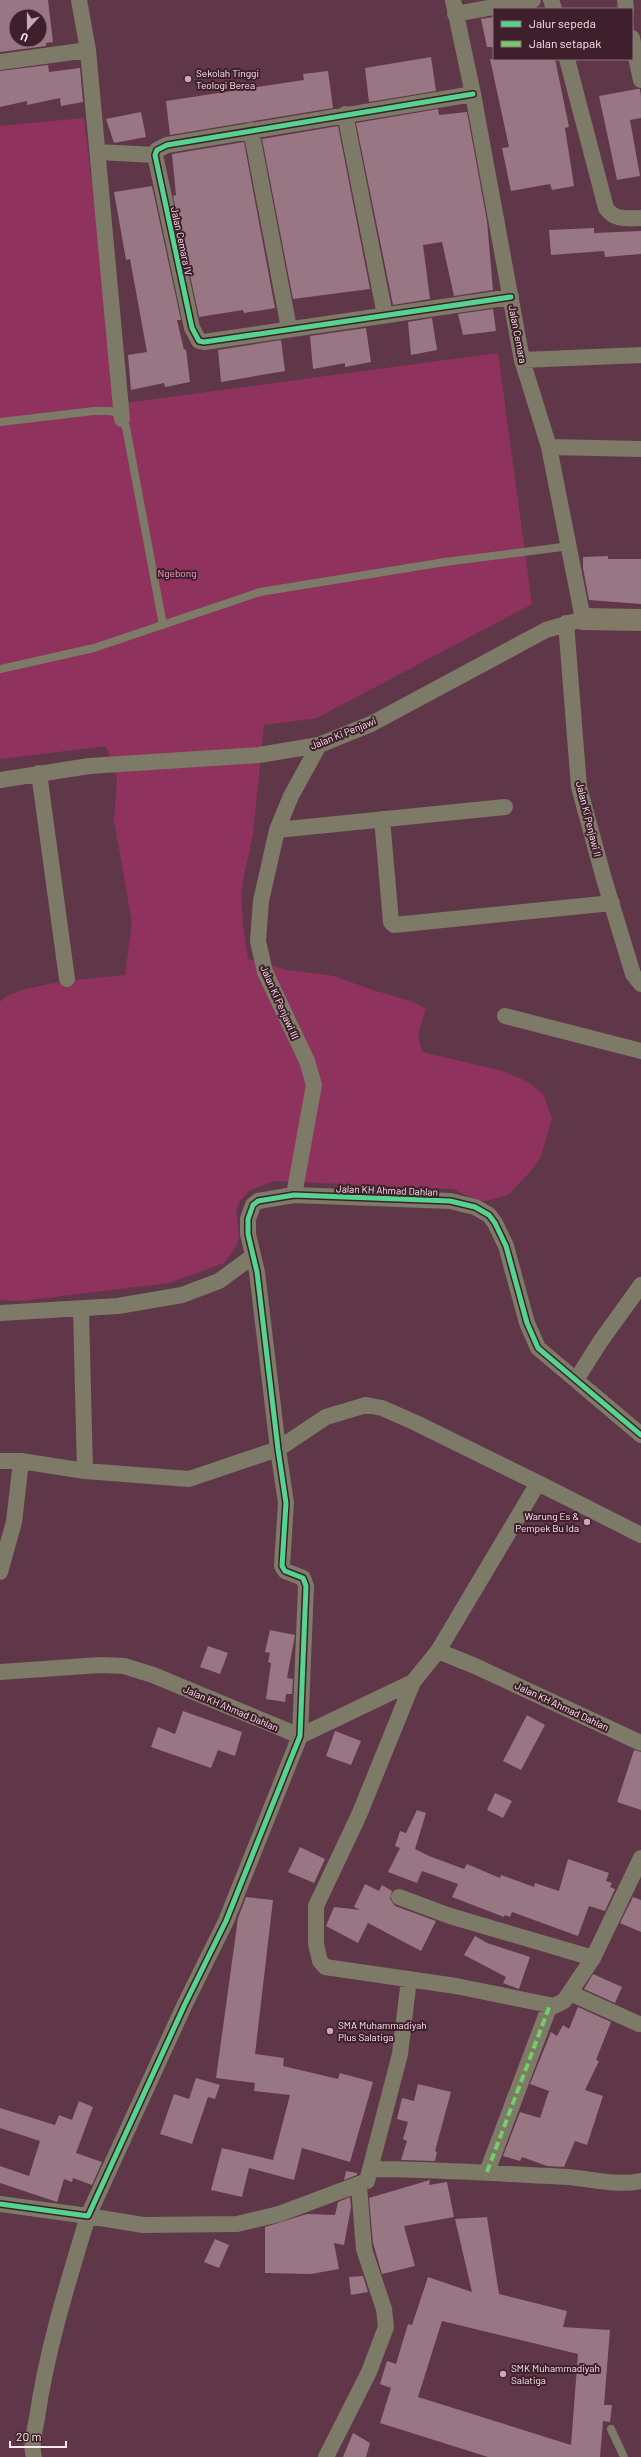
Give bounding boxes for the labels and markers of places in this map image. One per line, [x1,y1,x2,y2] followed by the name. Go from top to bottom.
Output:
[196,67,259,91] place label: Sekolah Tinggi Teologi Berea
[183,74,193,84] marker: Sekolah Tinggi Teologi Berea
[515,1510,579,1534] place label: Warung Es & Pempek Bu Ida
[582,1517,592,1527] marker: Warung Es & Pempek Bu Ida
[338,2019,427,2043] place label: SMA Muhammadiyah Plus Salatiga
[325,2026,335,2036] marker: SMA Muhammadiyah Plus Salatiga
[511,2362,600,2386] place label: SMK Muhammadiyah Salatiga
[498,2369,508,2379] marker: SMK Muhammadiyah Salatiga

